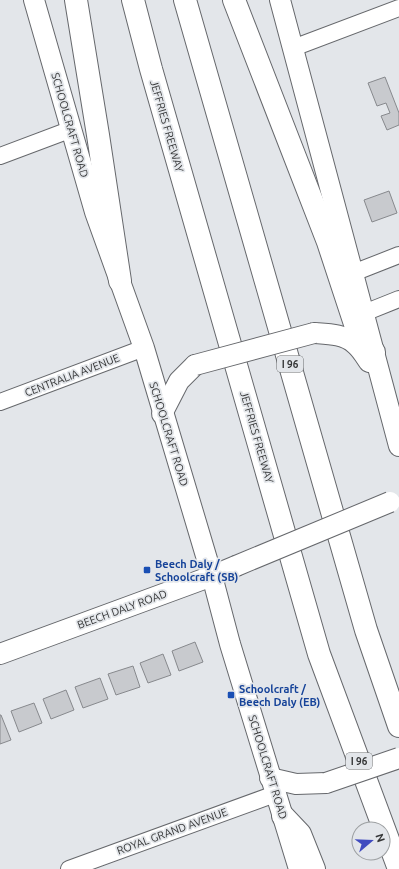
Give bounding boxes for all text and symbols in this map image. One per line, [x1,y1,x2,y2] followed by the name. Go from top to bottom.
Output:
[49,71,91,179] street label: SCHOOLCRAFT ROAD
[148,79,186,174] street label: JEFFRIES FREEWAY
[23,351,121,399] street label: CENTRALIA AVENUE
[277,356,303,372] road number: I 96
[147,380,191,488] street label: SCHOOLCRAFT ROAD
[238,390,276,485] street label: JEFFRIES FREEWAY
[155,558,238,584] place label: Beech Daly / Schoolcraft (SB)
[142,565,152,575] marker: Beech Daly / Schoolcraft (SB)
[76,587,169,631] street label: BEECH DALY ROAD
[239,683,320,709] place label: Schoolcraft / Beech Daly (EB)
[226,690,236,700] marker: Schoolcraft / Beech Daly (EB)
[246,713,290,821] street label: SCHOOLCRAFT ROAD
[346,753,372,769] road number: I 96
[115,805,229,857] street label: ROYAL GRAND AVENUE
[351,821,391,861] north arrow
[373,832,387,844] text: N

